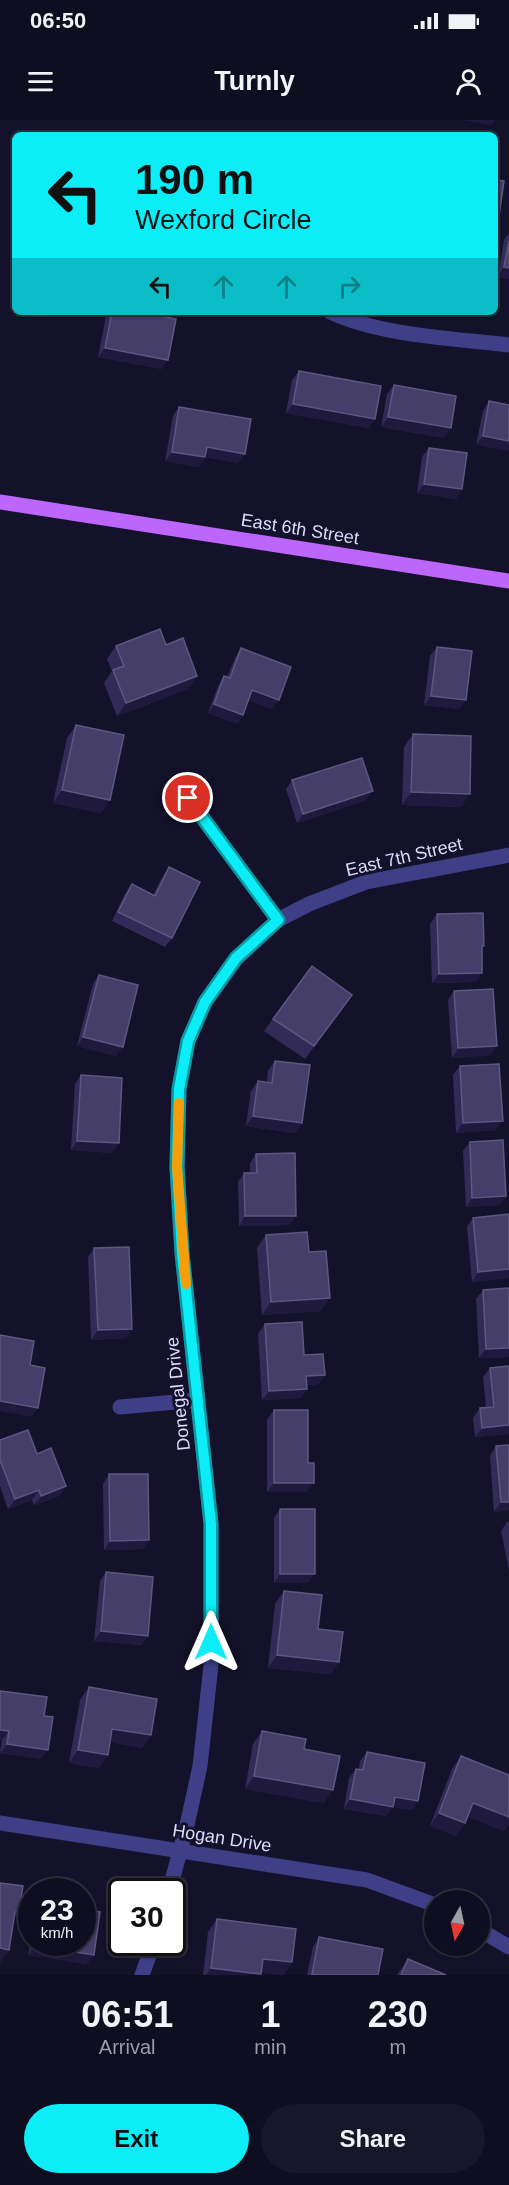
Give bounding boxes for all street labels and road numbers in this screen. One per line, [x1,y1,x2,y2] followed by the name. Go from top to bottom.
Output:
[240,510,360,548] street label: East 6th Street
[344,834,464,880] street label: East 7th Street
[162,1336,194,1452] street label: Donegal Drive
[171,1820,273,1856] street label: Hogan Drive

